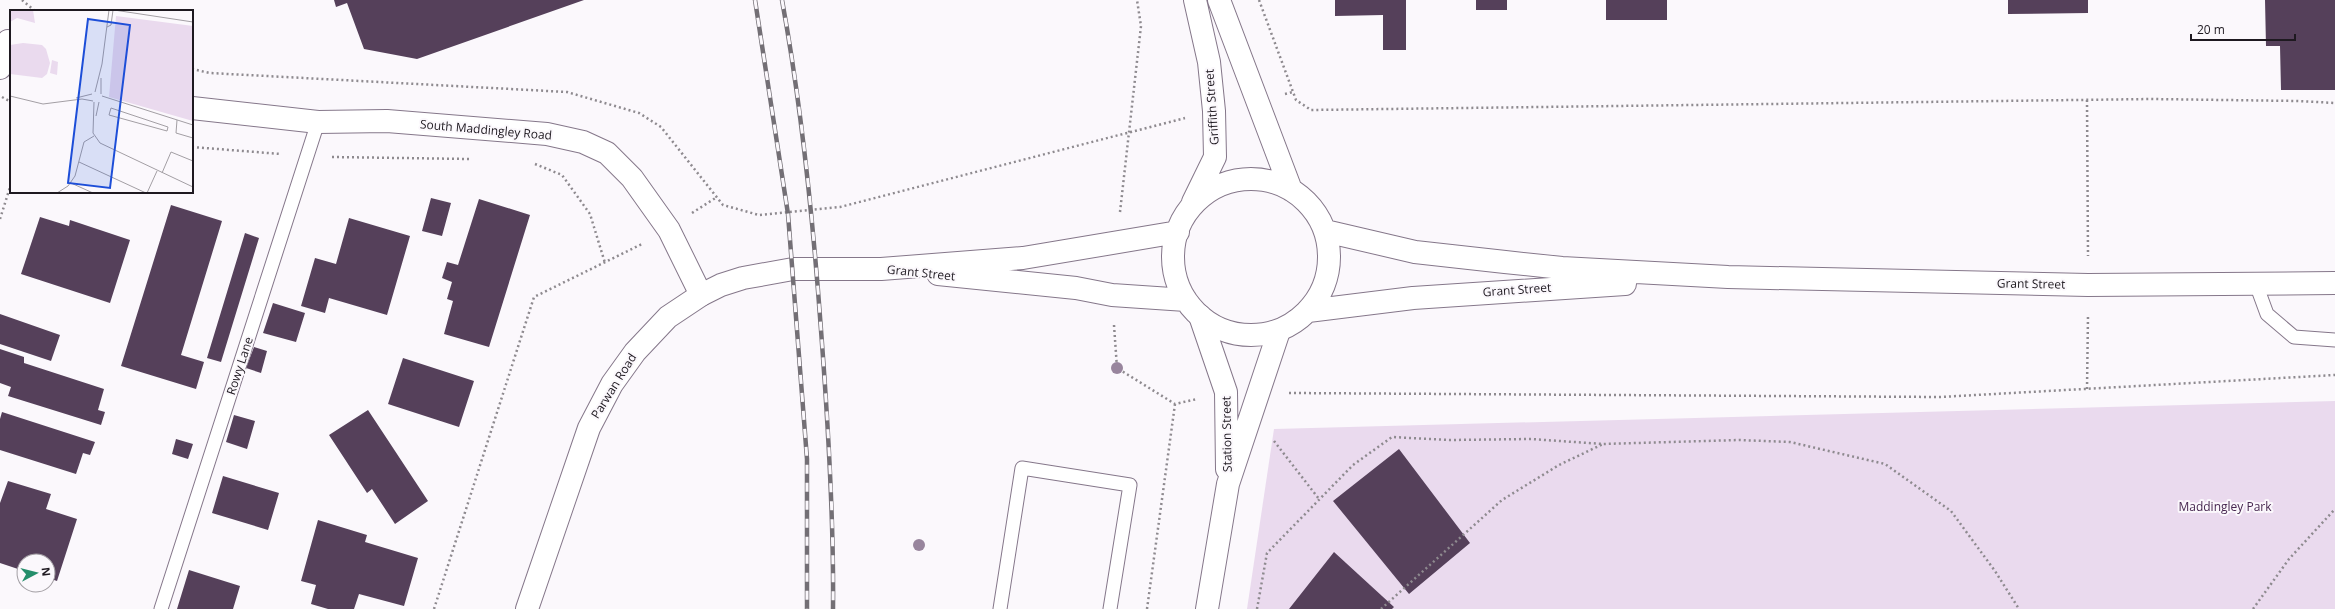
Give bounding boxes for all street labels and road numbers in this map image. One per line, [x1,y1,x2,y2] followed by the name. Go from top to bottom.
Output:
[1200,69,1223,146] street label: Griffith Street
[419,115,553,144] street label: South Maddingley Road
[886,260,956,285] street label: Grant Street
[1997,274,2065,293] street label: Grant Street
[1482,279,1552,300] street label: Grant Street
[222,334,257,397] street label: Rowy Lane
[587,350,640,422] street label: Parwan Road
[1217,396,1236,472] street label: Station Street

